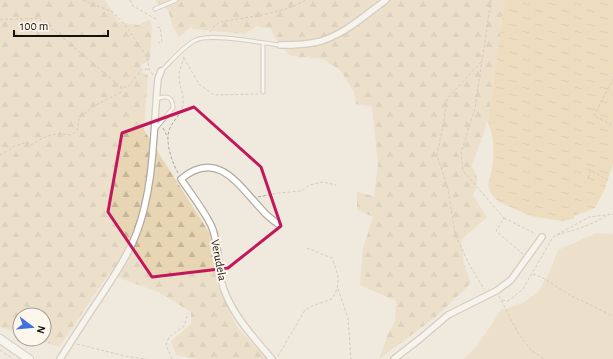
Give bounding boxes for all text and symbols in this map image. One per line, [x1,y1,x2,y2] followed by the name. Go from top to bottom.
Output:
[14,12,108,38] scale bar
[20,20,48,32] text: 100 m
[209,238,229,282] street label: Verudela
[12,307,52,347] north arrow
[35,324,47,335] text: N

